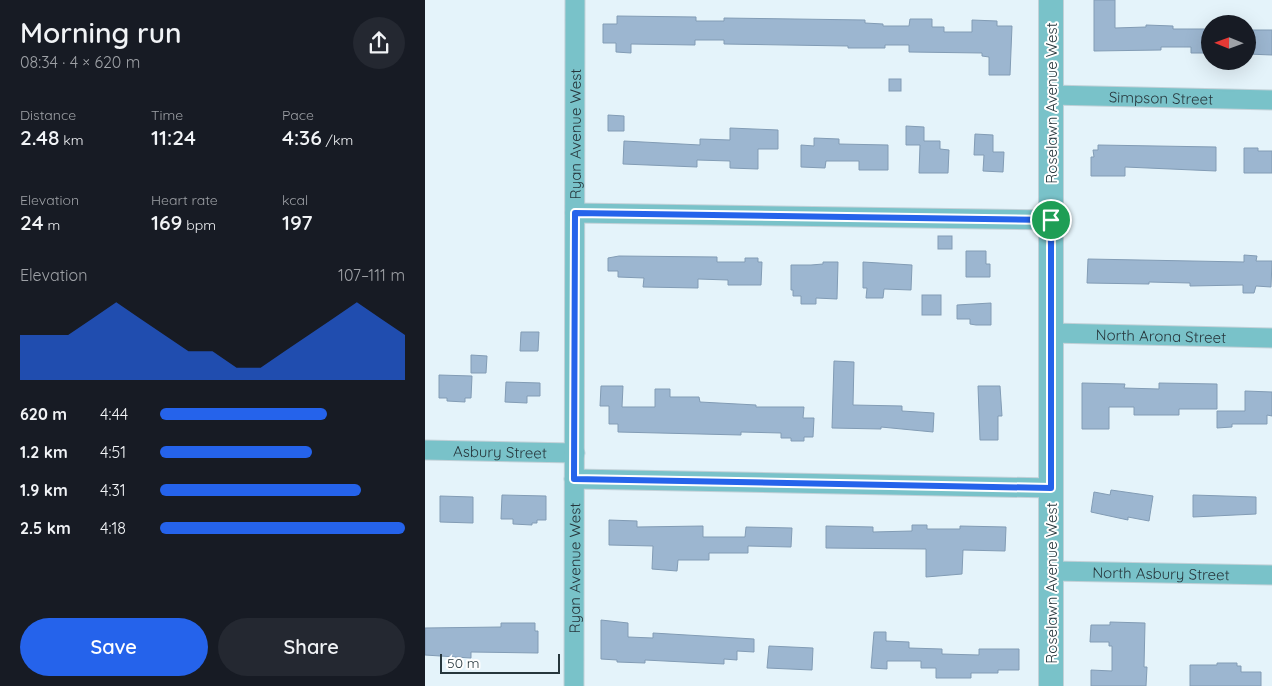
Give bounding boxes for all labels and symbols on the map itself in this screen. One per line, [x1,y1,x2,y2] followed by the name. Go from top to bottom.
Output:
[1201,15,1256,70] north arrow
[1042,22,1061,184] street label: Roselawn Avenue West
[565,69,584,199] street label: Ryan Avenue West
[1109,87,1213,108] street label: Simpson Street
[1030,199,1072,241] pin
[1095,325,1226,346] street label: North Arona Street
[453,441,547,462] street label: Asbury Street
[1042,502,1061,664] street label: Roselawn Avenue West
[565,503,584,633] street label: Ryan Avenue West
[1092,562,1230,584] street label: North Asbury Street
[440,651,560,674] scale bar

